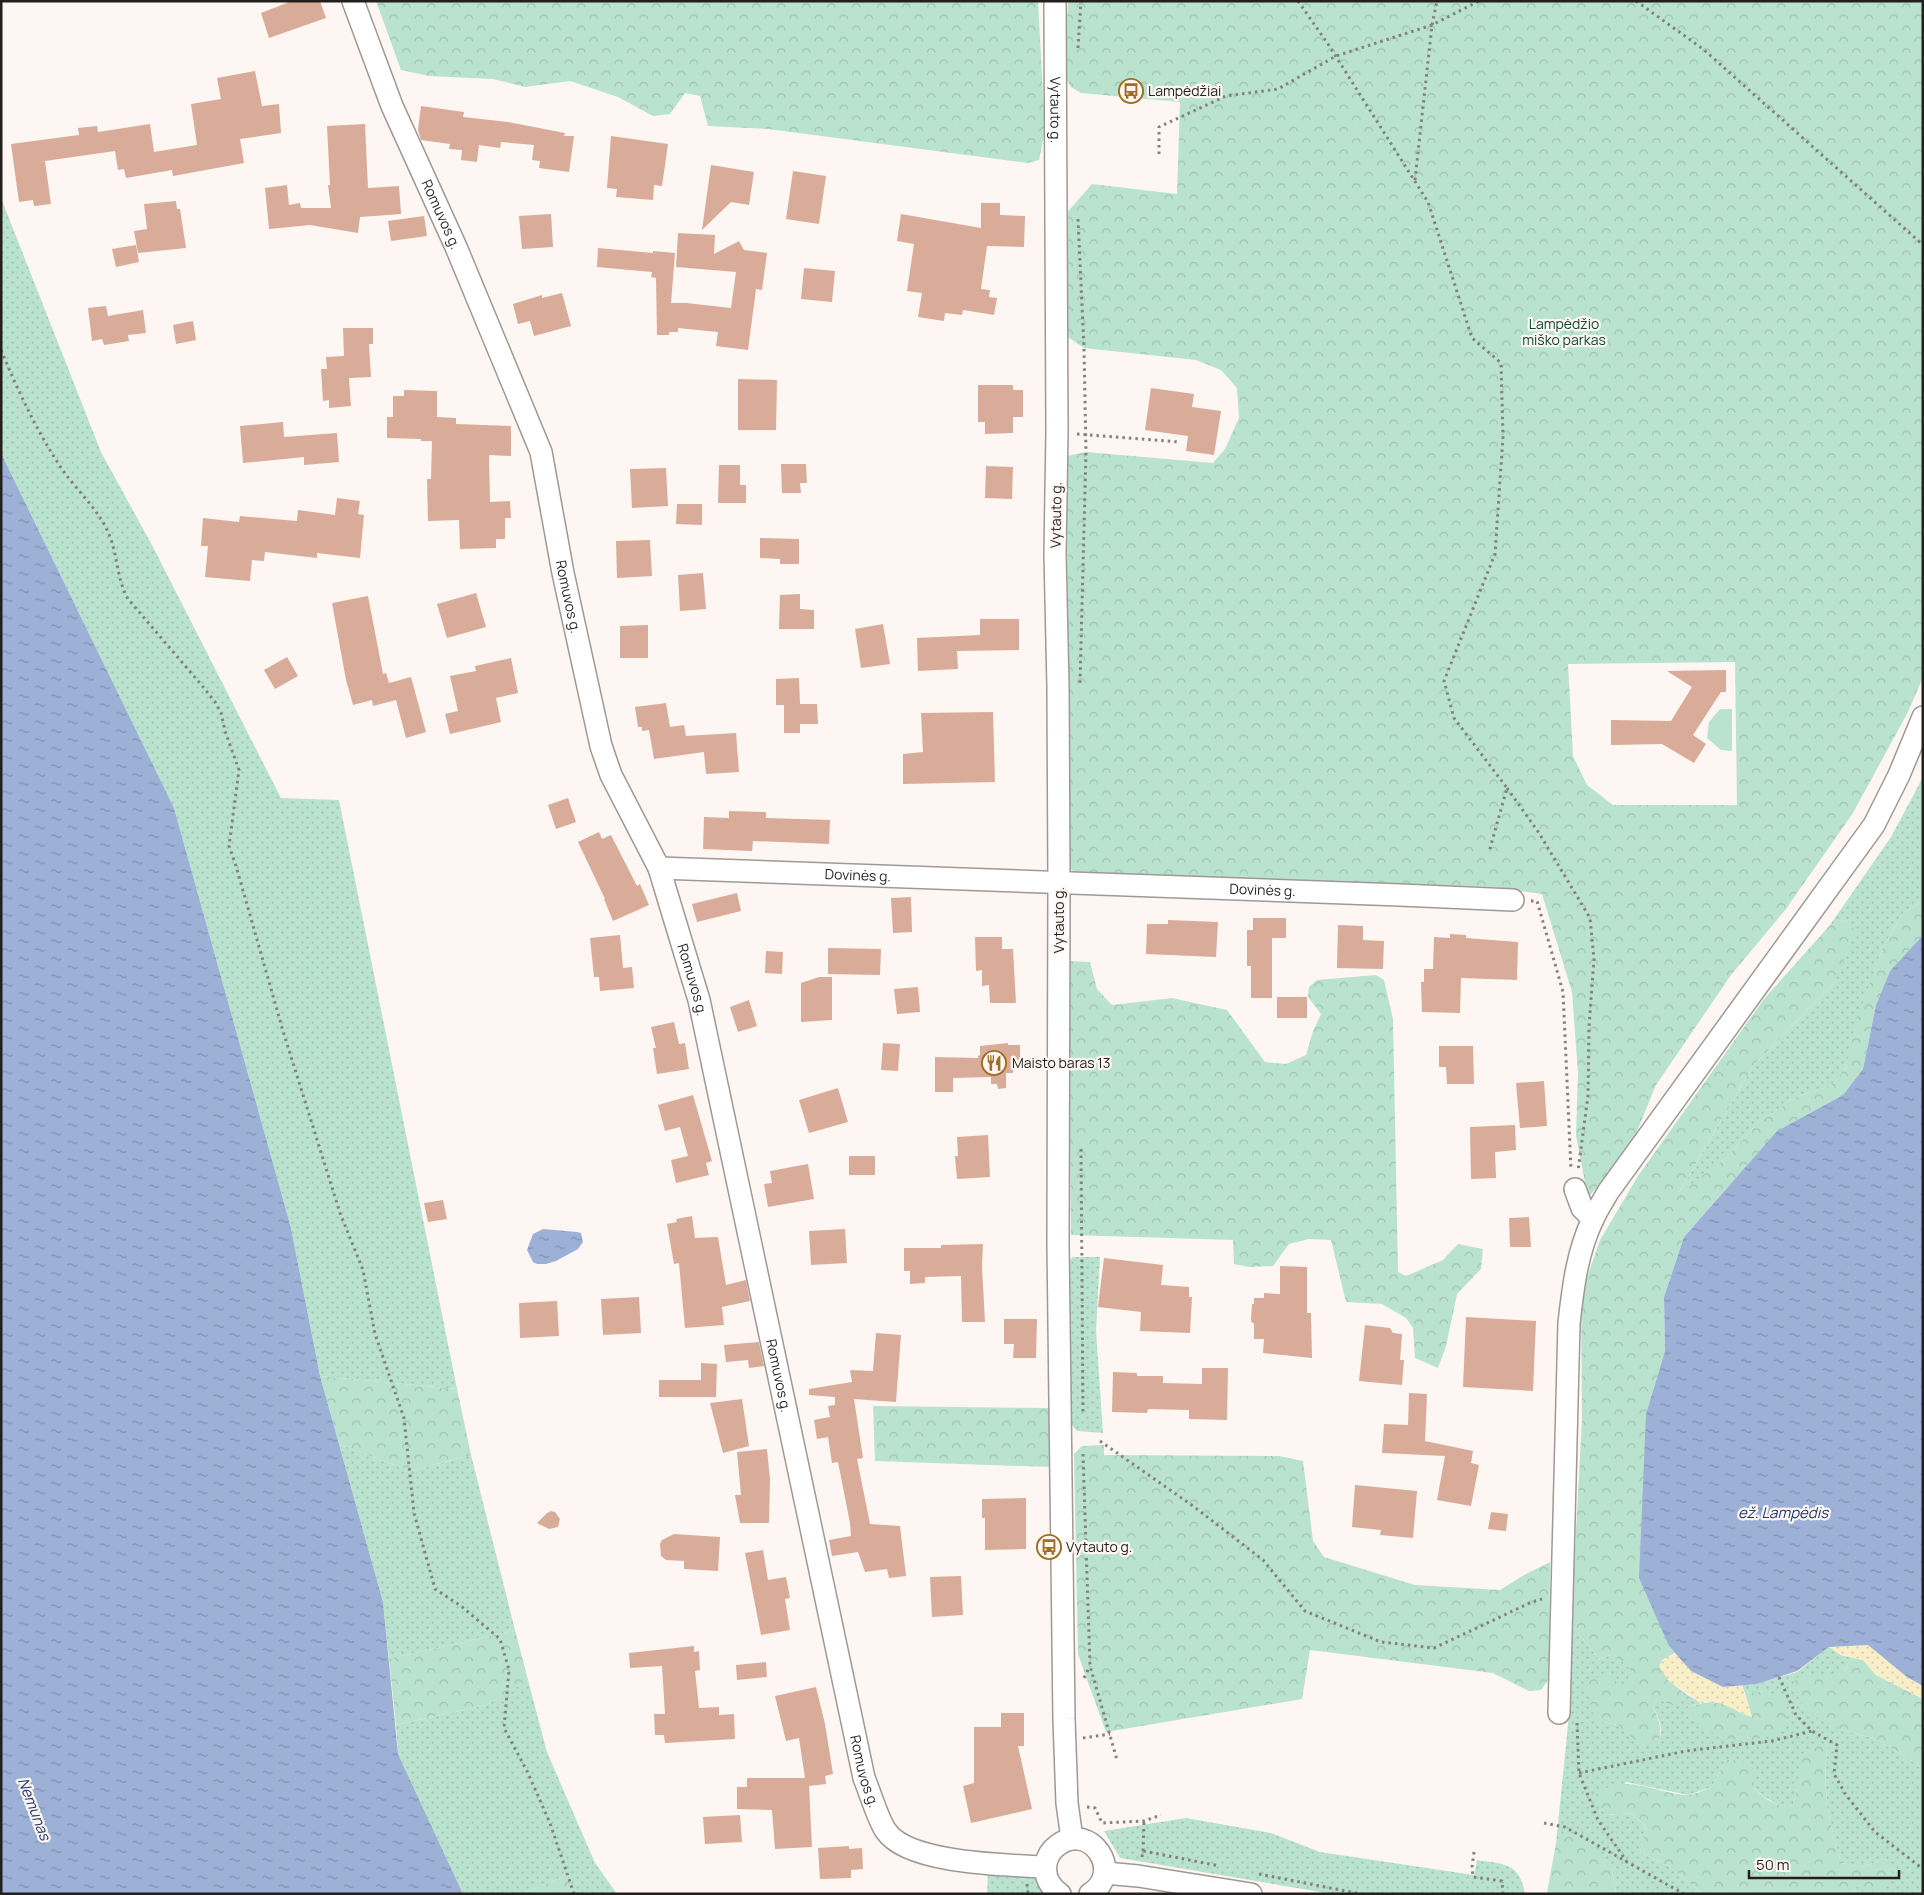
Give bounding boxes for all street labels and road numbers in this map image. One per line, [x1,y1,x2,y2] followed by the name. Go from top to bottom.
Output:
[1046,77,1066,143] street label: Vytauto g.
[418,176,466,252] street label: Romuvos g.
[1045,482,1066,548] street label: Vytauto g.
[552,558,586,635] street label: Romuvos g.
[824,864,891,885] street label: Dovinės g.
[1229,879,1296,900] street label: Dovinės g.
[1049,887,1068,953] street label: Vytauto g.
[673,941,712,1018] street label: Romuvos g.
[762,1337,796,1414] street label: Romuvos g.
[846,1733,884,1810] street label: Romuvos g.

